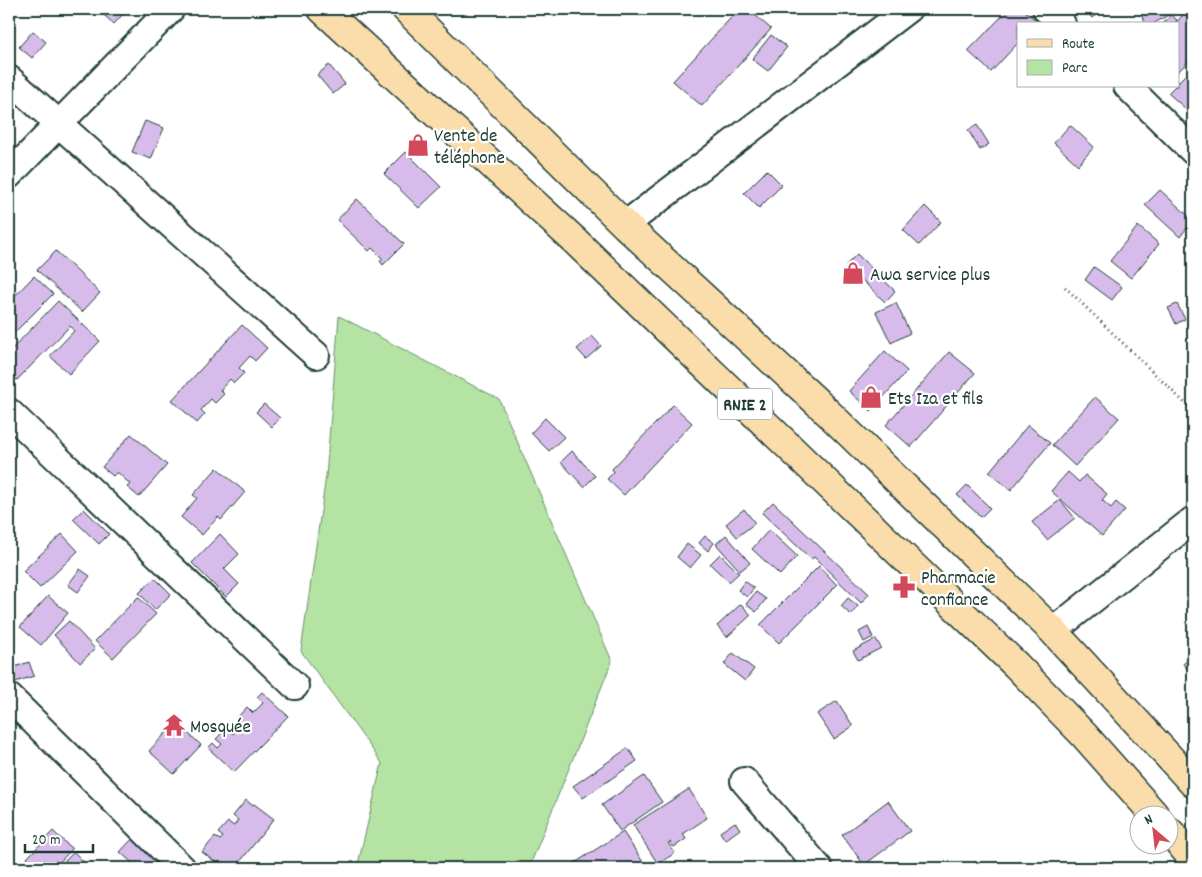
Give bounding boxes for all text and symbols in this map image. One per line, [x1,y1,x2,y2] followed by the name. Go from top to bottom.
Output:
[1017,22,1180,88] legend
[1062,34,1095,56] text: Route
[1062,58,1087,80] text: Parc
[434,124,505,173] place label: Vente de téléphone
[405,132,431,158] shop icon: Vente de téléphone
[840,260,866,286] shop icon: Awa service plus
[870,263,991,290] place label: Awa service plus
[858,384,884,410] shop icon: Ets Iza et fils
[888,387,983,414] place label: Ets Iza et fils
[718,388,772,419] road number: RNIE 2
[921,566,996,615] place label: Pharmacie confiance
[891,574,917,600] pharmacy icon: Pharmacie confiance
[161,712,187,738] temple icon: Mosquée
[190,715,251,742] place label: Mosquée
[1130,804,1180,854] north arrow
[1141,810,1157,831] text: N
[25,822,92,854] scale bar
[32,830,60,852] text: 20 m

